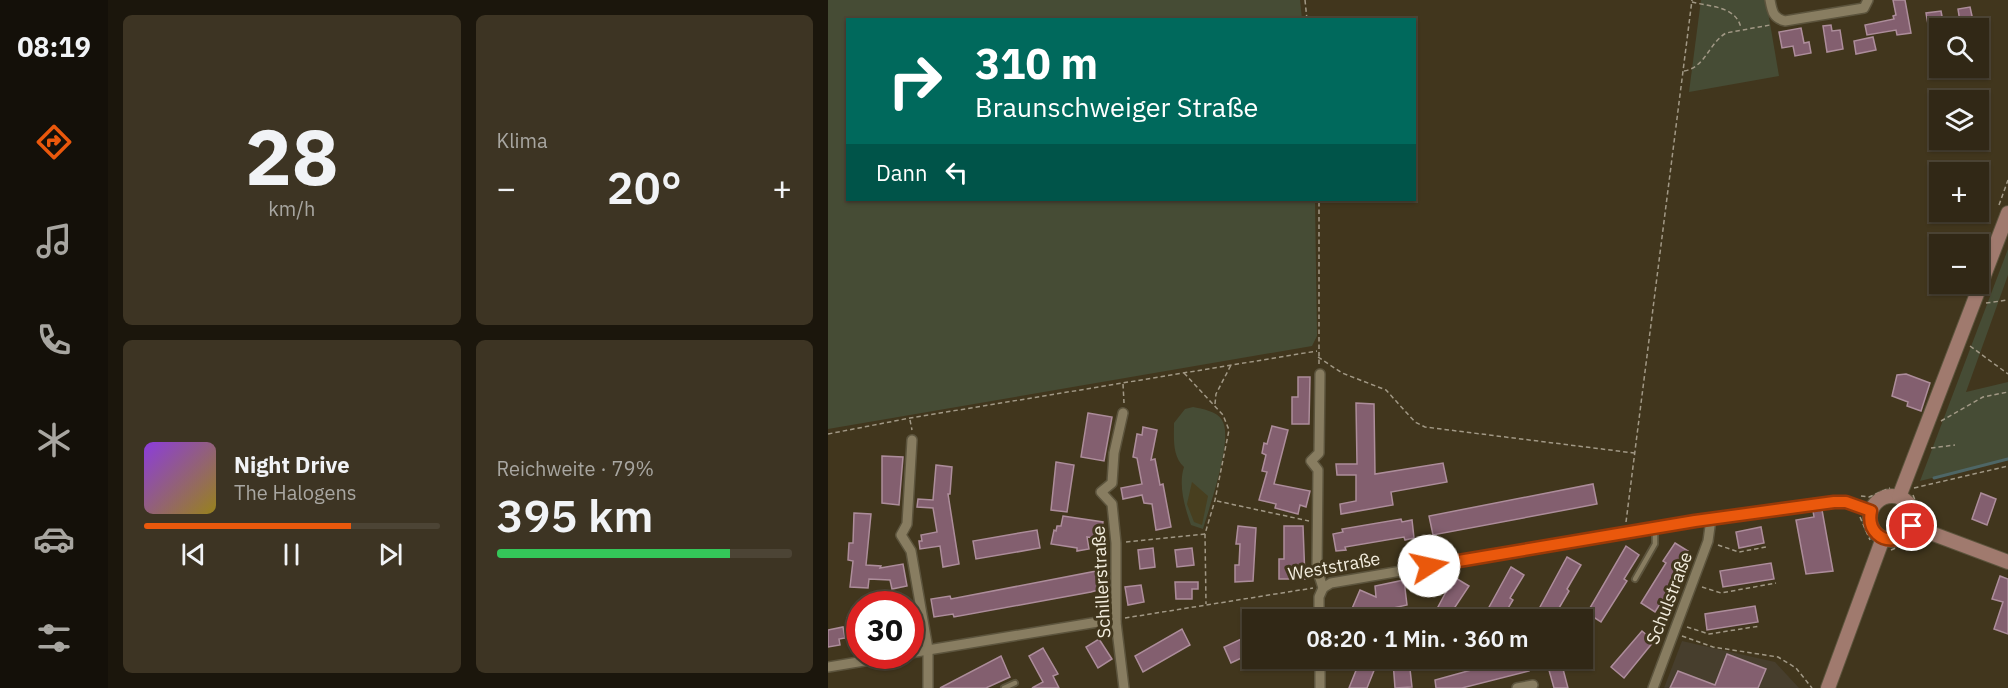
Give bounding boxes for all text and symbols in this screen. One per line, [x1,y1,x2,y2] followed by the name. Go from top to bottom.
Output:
[1929,18,1989,294] map controls
[1929,18,1989,78] button: search
[17,29,91,64] text: 08:19
[975,36,1098,91] text: 310 m
[876,42,954,120] icon: right
[975,89,1258,124] text: Braunschweiger Straße
[1929,90,1989,150] button: layers
[245,105,339,206] text: 28
[33,121,75,163] icon: directions
[497,127,548,154] text: Klima
[940,156,973,189] icon: left
[607,158,682,216] text: 20°
[876,158,928,187] text: Dann
[1929,162,1989,222] button: +
[497,166,516,209] text: −
[772,166,792,209] text: +
[268,195,315,222] text: km/h
[33,220,75,262] icon: music
[1929,234,1989,294] button: −
[33,319,75,361] icon: phone
[33,419,75,461] icon: climate
[234,450,350,479] text: Night Drive
[497,455,654,482] text: Reichweite · 79%
[234,479,356,506] text: The Halogens
[497,486,653,544] text: 395 km
[1886,500,1937,551] pin
[1895,509,1928,542] icon: arrive
[33,518,75,560] icon: car
[1087,525,1115,639] street label: Schillerstraße
[1397,534,1461,598] position arrow
[177,538,210,571] icon: previous
[275,538,308,571] icon: pause
[374,538,407,571] icon: next
[1286,547,1382,585] street label: Weststraße
[1641,548,1697,648] street label: Schulstraße
[846,591,924,669] speed limit sign: 30
[33,617,75,659] icon: filters
[1306,624,1529,653] text: 08:20 · 1 Min. · 360 m

